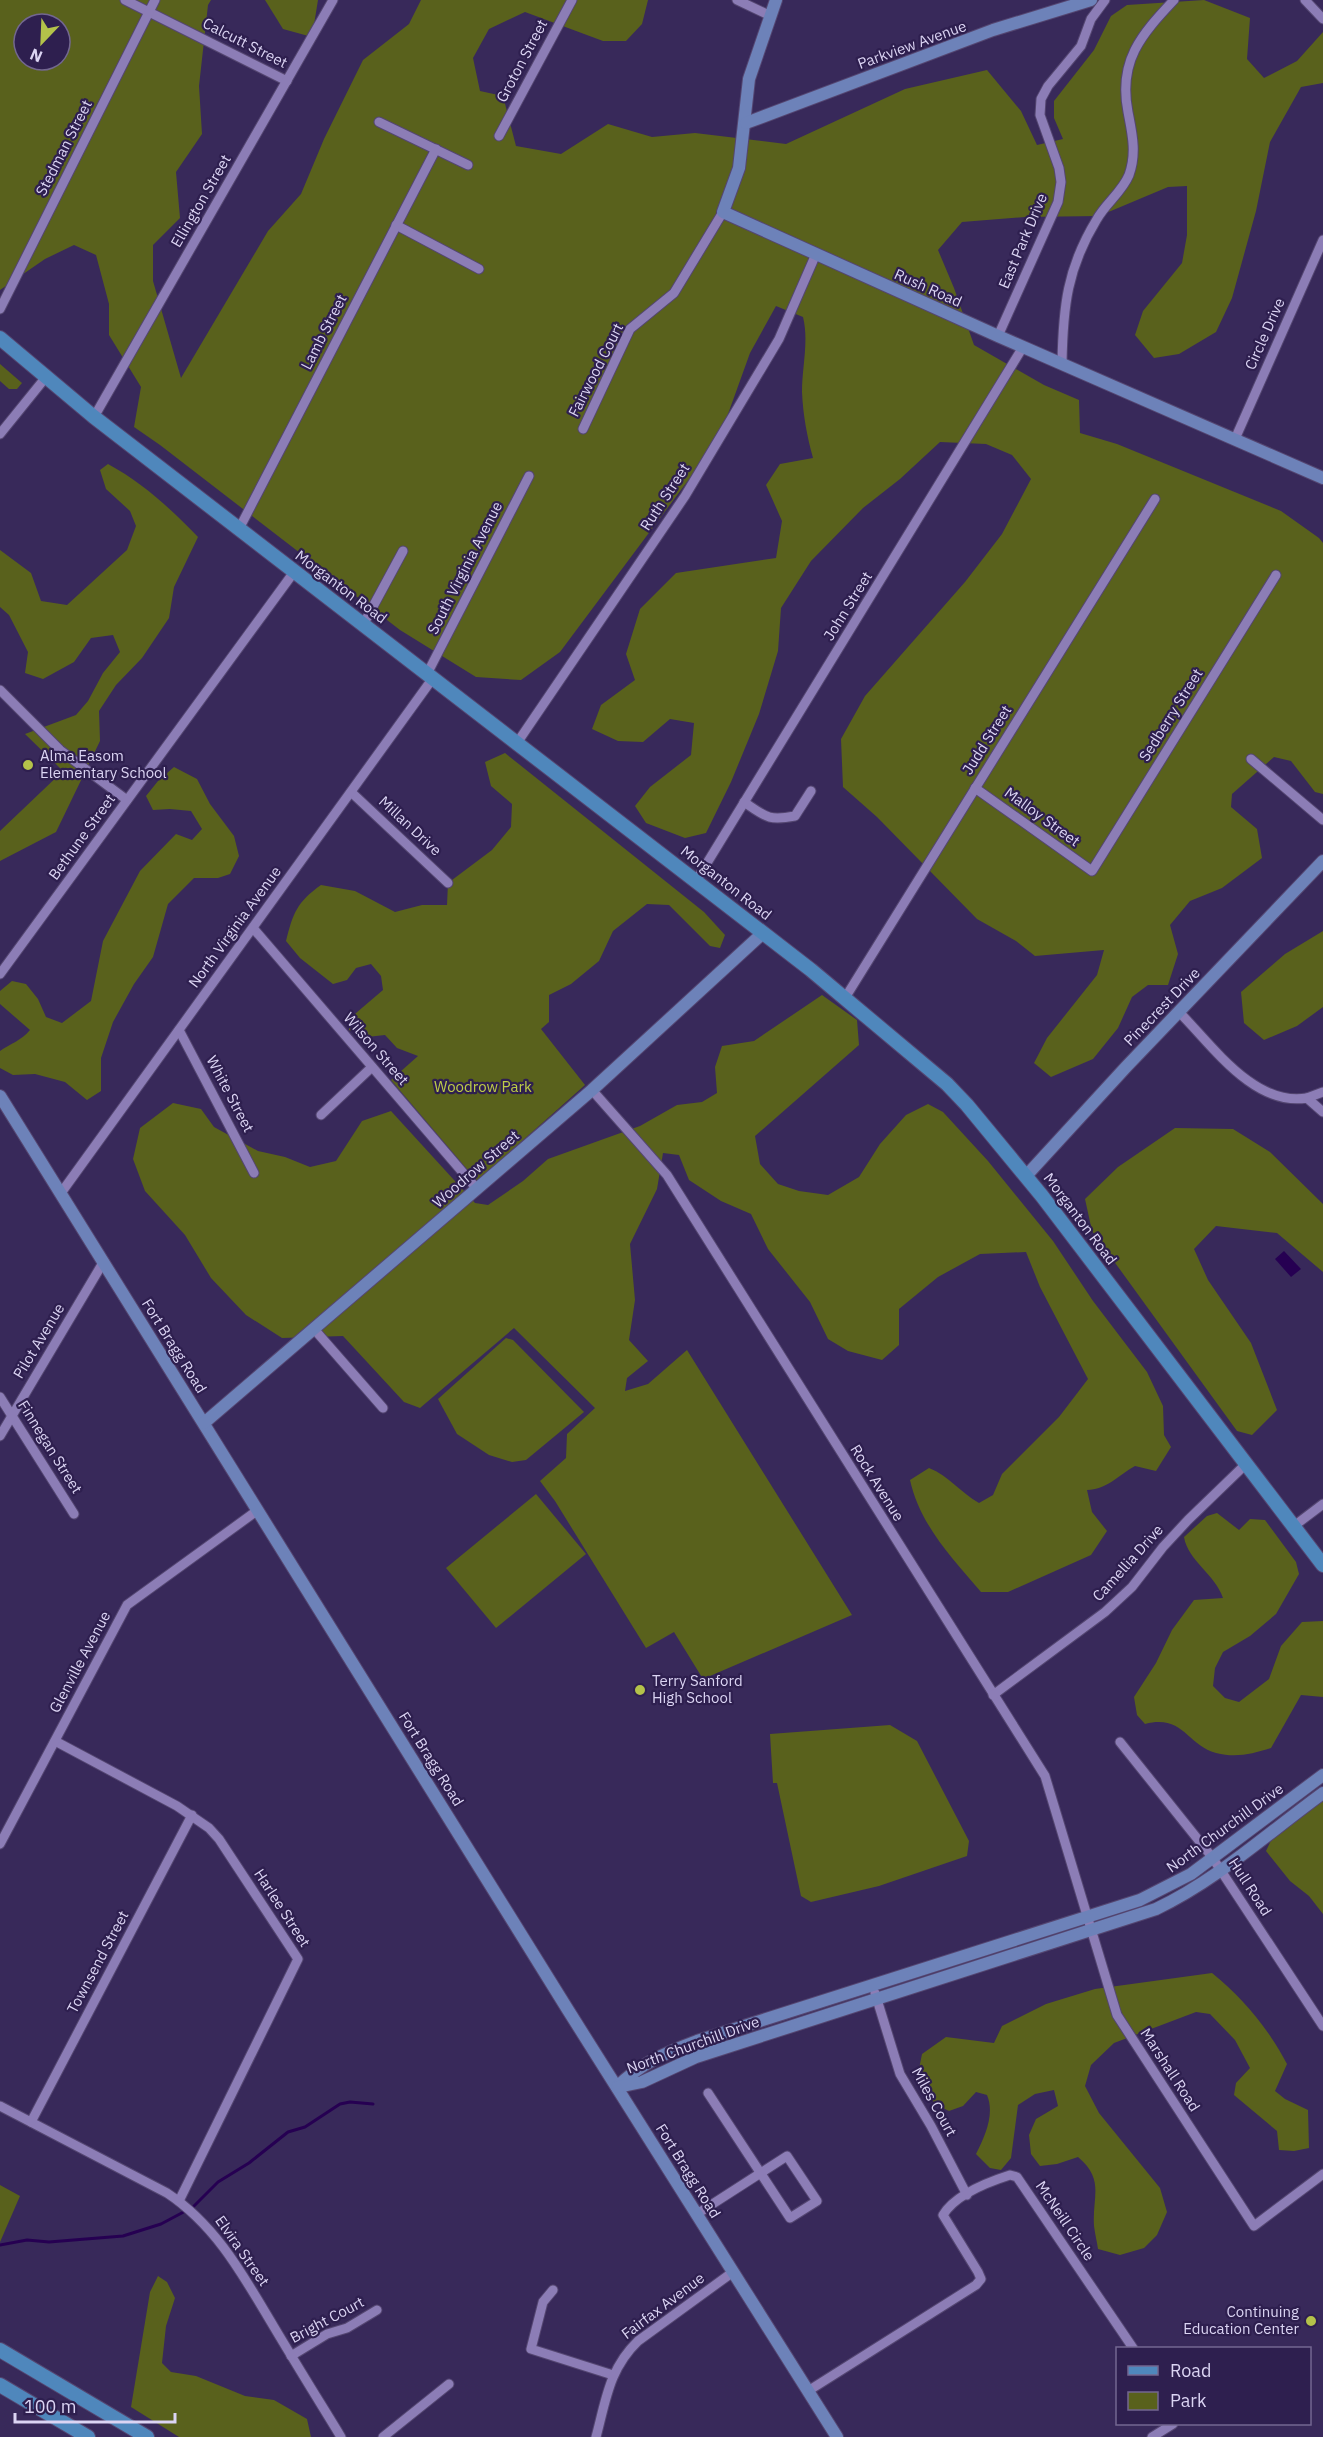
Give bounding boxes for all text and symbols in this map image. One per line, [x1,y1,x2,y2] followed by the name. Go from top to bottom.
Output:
[12,12,72,72] north arrow
[200,13,291,72] street label: Calcutt Street
[492,16,551,105] street label: Groton Street
[855,16,969,73] street label: Parkview Avenue
[27,44,45,67] text: N
[31,97,96,199] street label: Stedman Street
[166,151,235,250] street label: Ellington Street
[994,190,1051,291] street label: East Park Drive
[891,264,965,311] street label: Rush Road
[296,291,351,373] street label: Lamb Street
[1240,295,1289,373] street label: Circle Drive
[564,320,627,420] street label: Fairwood Court
[636,459,693,534] street label: Ruth Street
[423,498,506,637] street label: South Virginia Avenue
[292,546,391,627] street label: Morganton Road
[819,568,876,644] street label: John Street
[1134,665,1207,765] street label: Sedberry Street
[958,702,1015,778] street label: Judd Street
[40,746,167,782] place label: Alma Easom Elementary School
[21,758,35,772] marker: Alma Easom Elementary School
[1001,783,1084,850] street label: Malloy Street
[44,790,119,883] street label: Bethune Street
[375,792,446,859] street label: Millan Drive
[677,841,776,924] street label: Morganton Road
[184,862,285,991] street label: North Virginia Avenue
[1120,963,1204,1050] street label: Pinecrest Drive
[340,1008,413,1089] street label: Wilson Street
[202,1052,258,1135] street label: White Street
[434,1077,532,1096] park label: Woodrow Park
[428,1126,523,1211] street label: Woodrow Street
[1040,1169,1121,1268] street label: Morganton Road
[138,1295,211,1397] street label: Fort Bragg Road
[9,1300,68,1382] street label: Pilot Avenue
[14,1397,87,1497] street label: Finnegan Street
[846,1441,908,1525] street label: Rock Avenue
[1088,1520,1167,1605] street label: Camellia Drive
[45,1608,114,1716] street label: Glenville Avenue
[652,1671,743,1707] place label: Terry Sanford High School
[633,1683,647,1697] marker: Terry Sanford High School
[395,1708,468,1810] street label: Fort Bragg Road
[1163,1779,1287,1876] street label: North Churchill Drive
[1225,1854,1276,1919] street label: Hull Road
[250,1865,315,1950] street label: Harlee Street
[63,1907,133,2016] street label: Townsend Street
[624,2012,762,2077] street label: North Churchill Drive
[1136,2024,1204,2115] street label: Marshall Road
[908,2064,961,2140] street label: Miles Court
[652,2120,725,2222] street label: Fort Bragg Road
[1032,2177,1099,2264] street label: McNeill Circle
[211,2212,274,2290] street label: Elvira Street
[617,2268,708,2343] street label: Fairfax Avenue
[286,2292,367,2347] street label: Bright Court
[1183,2302,1299,2338] place label: Continuing Education Center
[1304,2314,1318,2328] marker: Continuing Education Center
[1116,2347,1311,2425] legend
[1170,2359,1211,2382] text: Road
[15,2386,176,2424] scale bar
[1170,2389,1207,2412] text: Park
[24,2395,76,2418] text: 100 m

